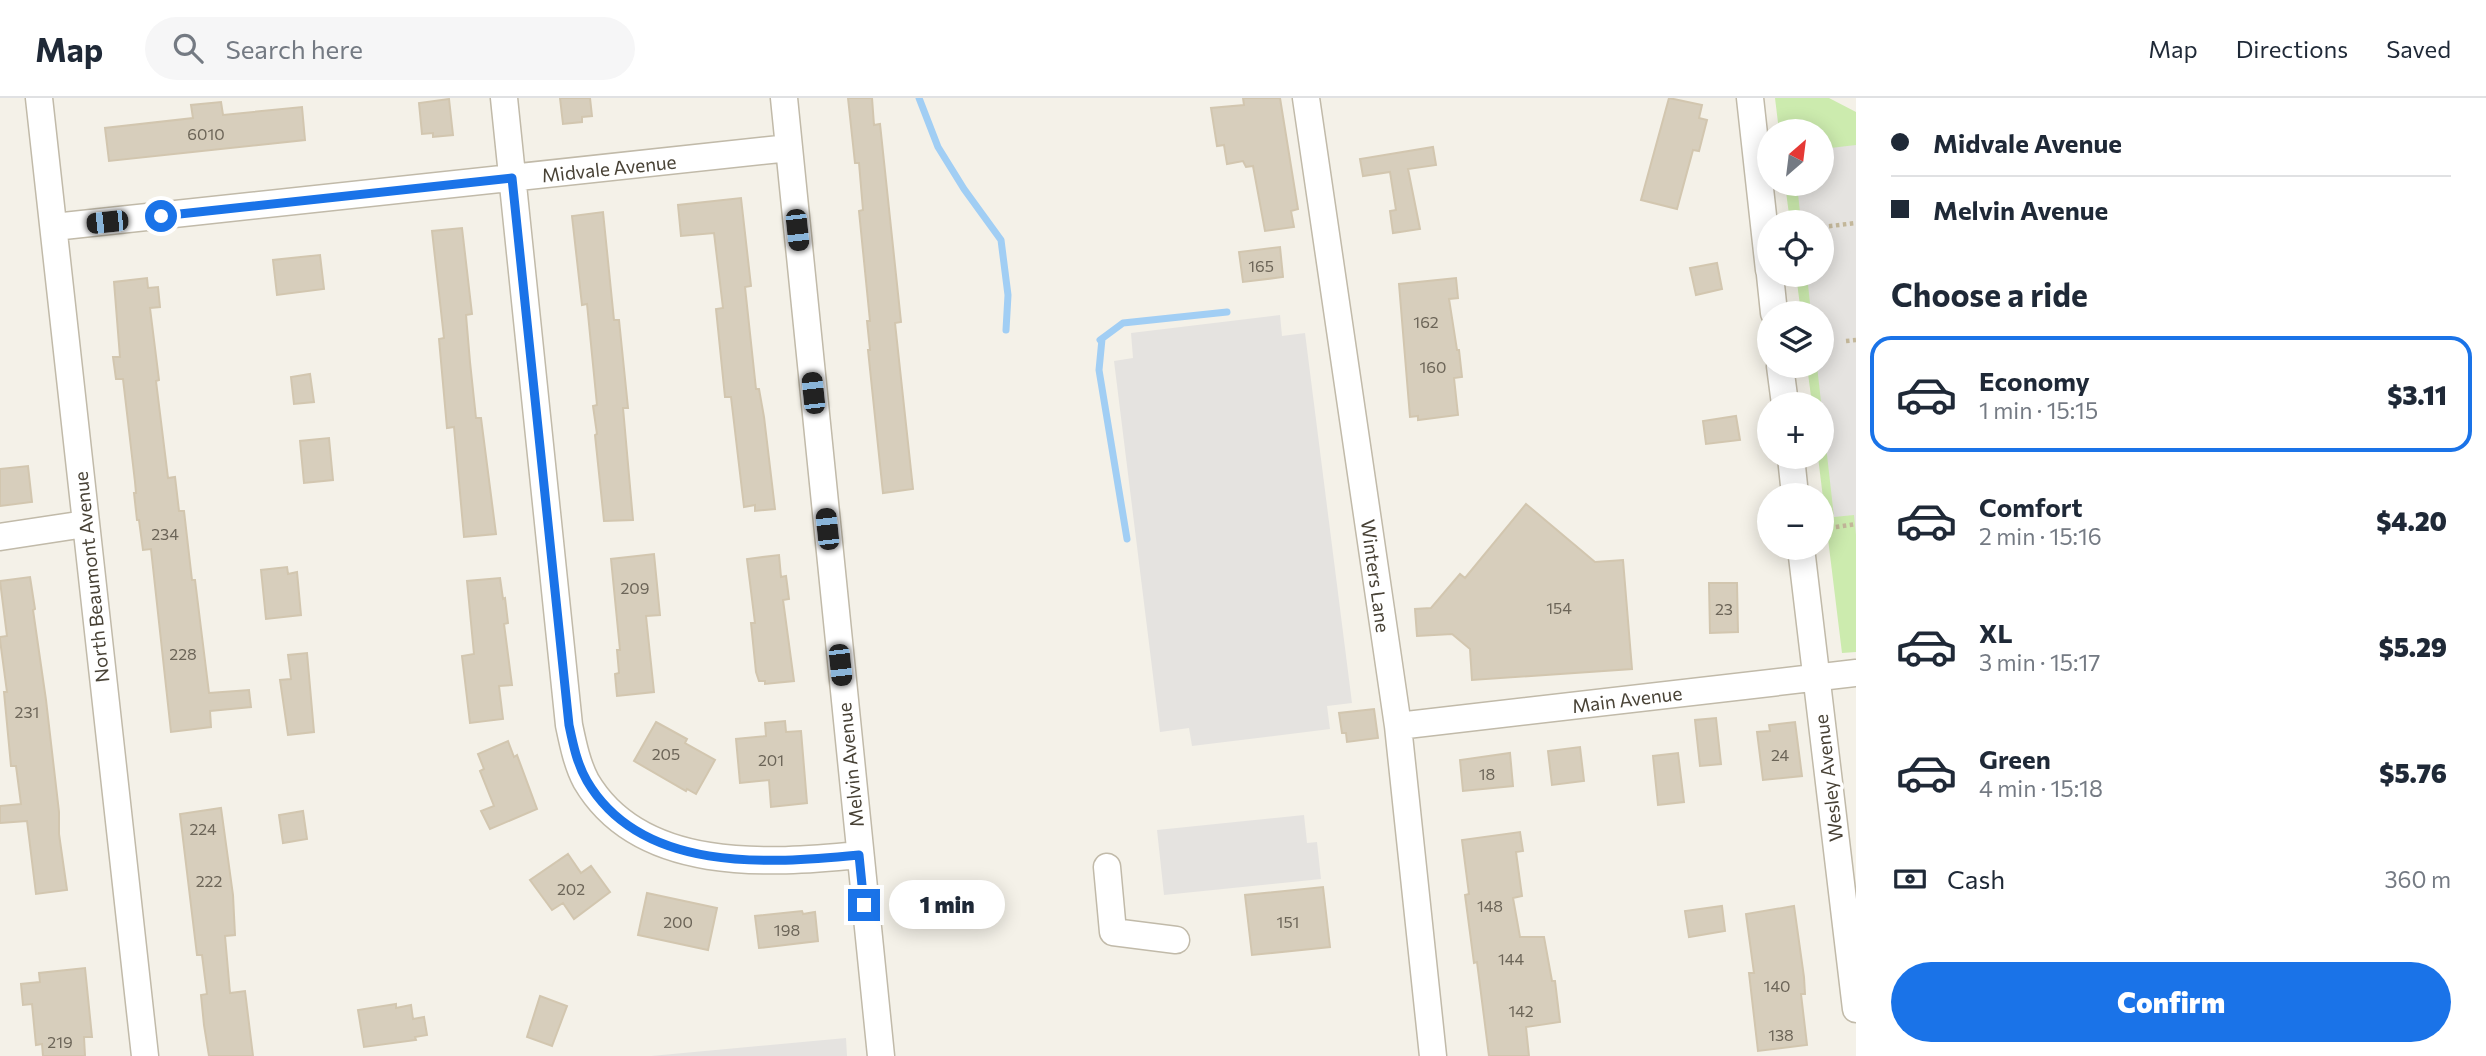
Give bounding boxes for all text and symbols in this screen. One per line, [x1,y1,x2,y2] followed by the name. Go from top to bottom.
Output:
[145,17,635,80] search box
[35,28,103,69] text: Map
[169,29,207,67] icon: search
[225,33,363,64] text: Search here
[2148,34,2198,63] text: Map
[2236,34,2348,63] text: Directions
[2386,34,2451,63] text: Saved
[1757,119,1834,196] north arrow
[1757,119,1834,560] map controls
[187,124,225,143] house number: 6010
[1933,127,2122,158] text: Midvale Avenue
[540,149,678,187] street label: Midvale Avenue
[1933,194,2108,225] text: Melvin Avenue
[145,200,177,232] route start
[785,208,810,252] car
[86,209,129,235] car
[1757,210,1834,287] button: locate
[1248,256,1274,275] house number: 165
[1891,274,2088,314] text: Choose a ride
[1757,301,1834,378] button: layers
[1413,312,1439,331] house number: 162
[1420,357,1447,376] house number: 160
[1895,363,1958,426] icon: car
[1979,365,2090,396] text: Economy
[801,371,826,415] car
[2387,379,2447,410] text: $3.11
[1757,392,1834,469] button: +
[1979,396,2098,424] text: 1 min · 15:15
[68,470,114,684] street label: North Beaumont Avenue
[1757,483,1834,560] button: −
[1895,489,1958,552] icon: car
[1979,491,2082,522] text: Comfort
[2376,505,2447,536] text: $4.20
[815,507,840,551] car
[1357,518,1395,634] street label: Winters Lane
[1979,522,2102,550] text: 2 min · 15:16
[151,524,179,543] house number: 234
[621,578,649,597] house number: 209
[1546,598,1572,617] house number: 154
[1715,599,1733,618] house number: 23
[1895,615,1958,678] icon: car
[1979,617,2013,648] text: XL
[2379,631,2447,662] text: $5.29
[828,643,853,687] car
[169,644,197,663] house number: 228
[1979,648,2100,676] text: 3 min · 15:17
[1571,681,1683,717] street label: Main Avenue
[832,701,868,829] street label: Melvin Avenue
[15,702,39,721] house number: 231
[1809,713,1847,843] street label: Wesley Avenue
[1895,741,1958,804] icon: car
[1979,743,2051,774] text: Green
[652,744,680,763] house number: 205
[1771,745,1789,764] house number: 24
[758,750,784,769] house number: 201
[2379,757,2447,788] text: $5.76
[1479,764,1495,783] house number: 18
[1979,774,2103,802] text: 4 min · 15:18
[189,819,217,838] house number: 224
[1891,860,1929,898] icon: cash
[1947,863,2005,894] text: Cash
[2384,865,2451,893] text: 360 m
[196,871,222,890] house number: 222
[557,879,585,898] house number: 202
[888,880,1004,930] callout: 1 min
[848,889,880,921] route end
[919,890,975,918] text: 1 min
[1477,896,1503,915] house number: 148
[663,912,693,931] house number: 200
[1277,912,1299,931] house number: 151
[774,920,800,939] house number: 198
[1498,949,1524,968] house number: 144
[1891,962,2451,1042] button: Confirm
[1764,976,1790,995] house number: 140
[1508,1001,1534,1020] house number: 142
[1768,1025,1794,1044] house number: 138
[47,1032,73,1051] house number: 219

